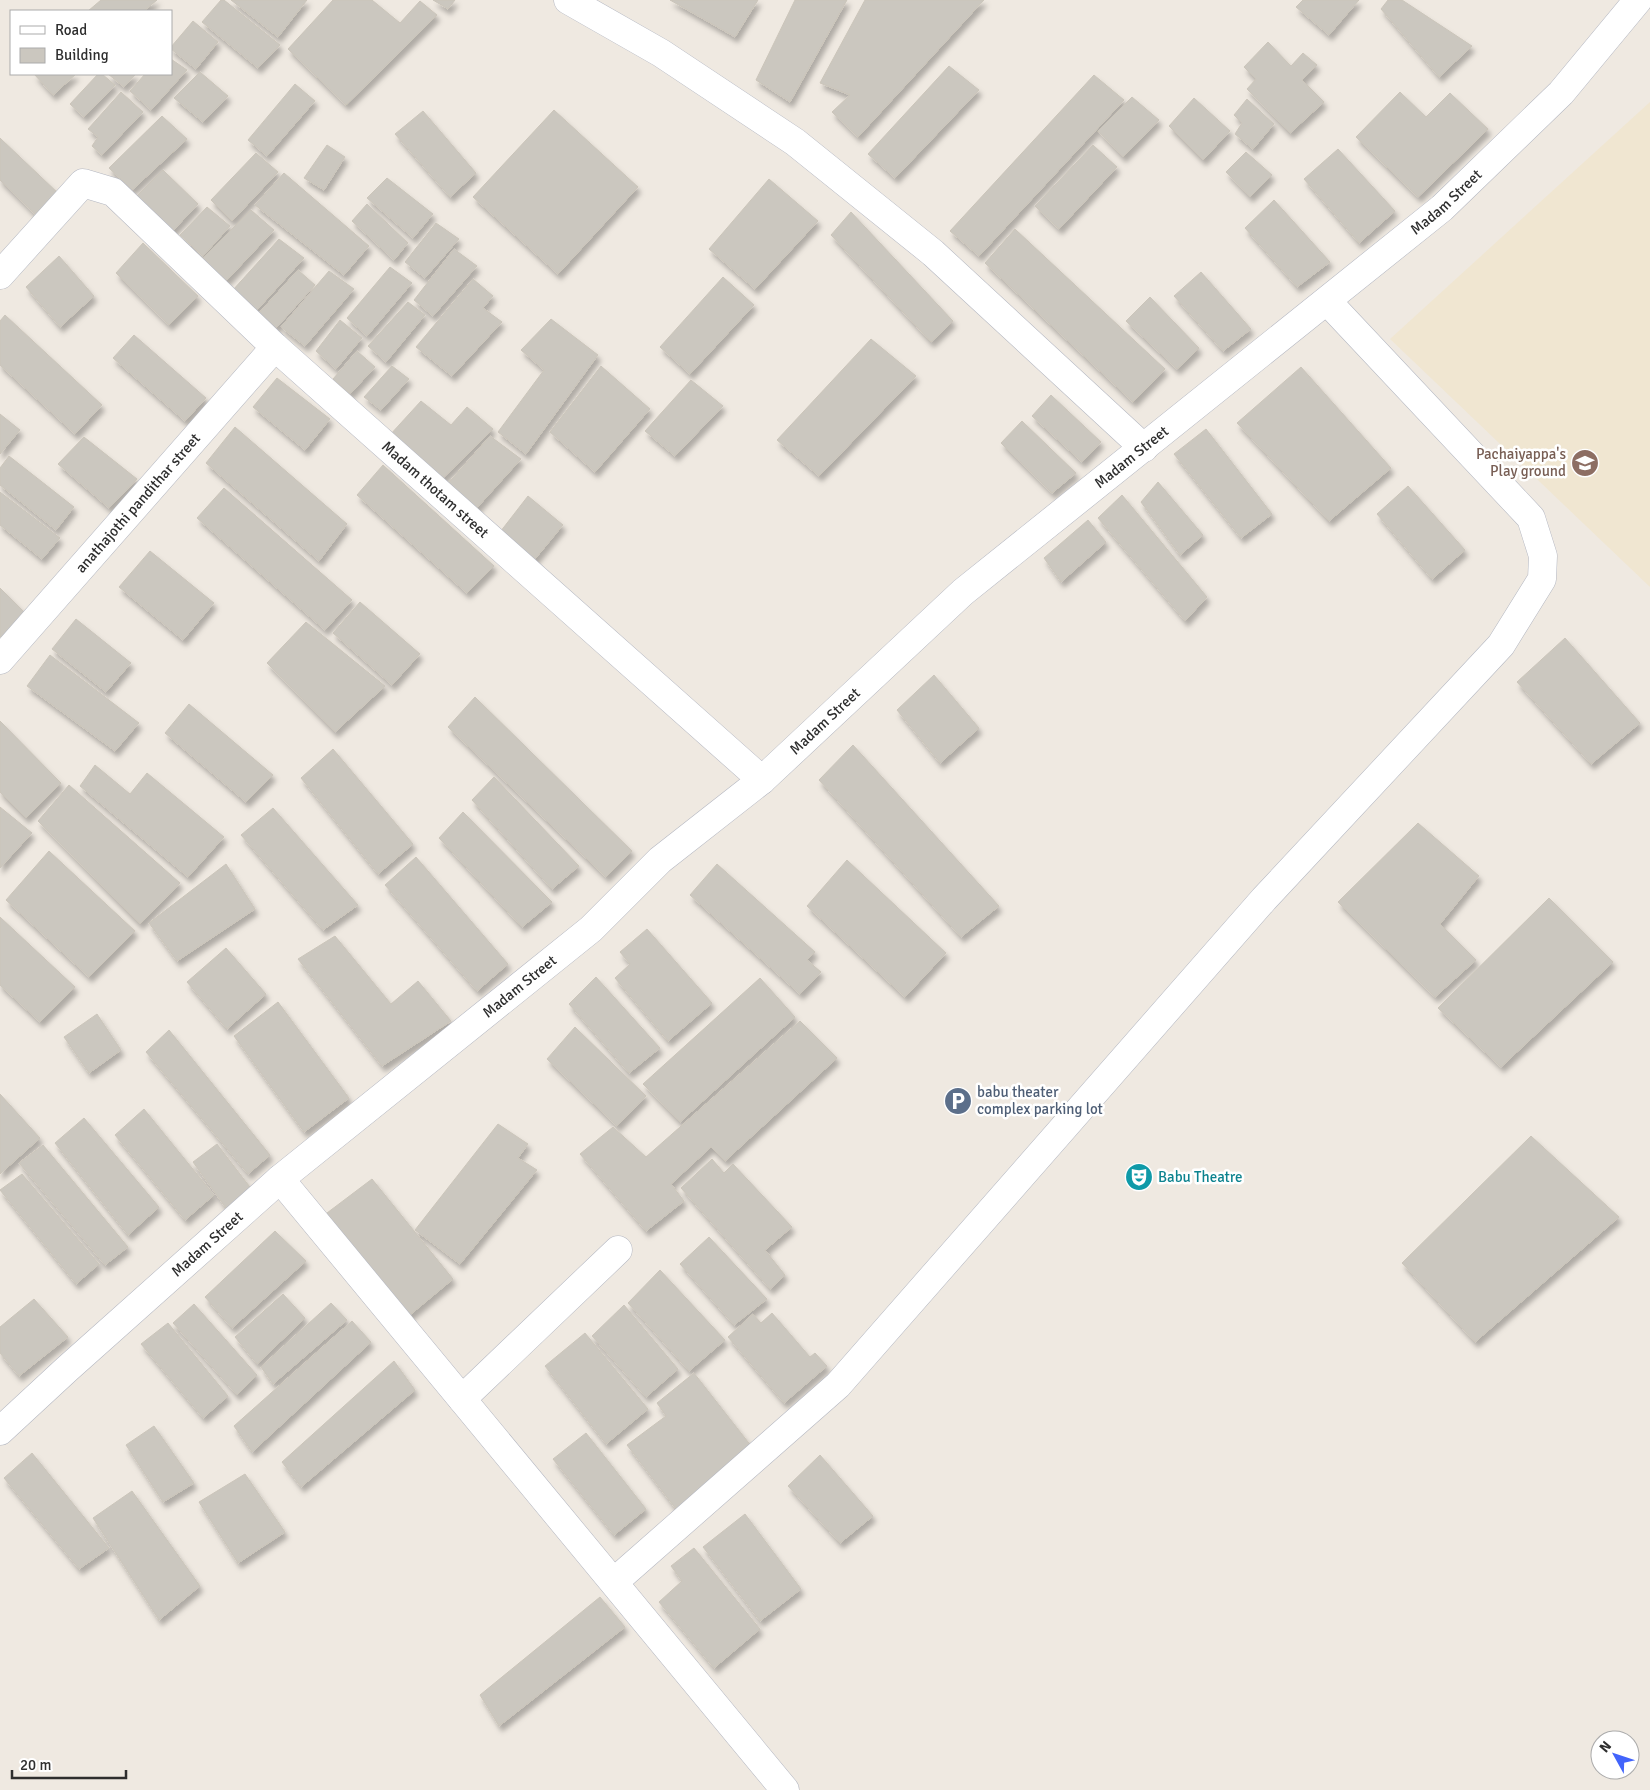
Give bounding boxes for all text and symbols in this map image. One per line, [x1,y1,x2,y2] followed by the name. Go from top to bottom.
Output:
[10,10,172,75] legend
[55,21,87,39] text: Road
[55,46,109,64] text: Building
[1407,166,1485,239] street label: Madam Street
[1091,422,1172,492] street label: Madam Street
[72,429,204,576] street label: anathajothi pandithar street
[378,437,493,542] street label: Madam thotam street
[1476,445,1566,480] place label: Pachaiyappa's Play ground
[1570,448,1600,478] school or university icon: Pachaiyappa's Play ground
[786,684,864,758] street label: Madam Street
[479,951,560,1022] street label: Madam Street
[977,1083,1103,1118] place label: babu theater complex parking lot
[943,1086,973,1116] parking icon: babu theater complex parking lot
[1124,1162,1154,1192] theatre icon: Babu Theatre
[1158,1168,1243,1186] place label: Babu Theatre
[168,1207,247,1281] street label: Madam Street
[1590,1730,1640,1780] north arrow
[1596,1738,1615,1756] text: N
[12,1748,126,1780] scale bar
[20,1756,51,1774] text: 20 m

